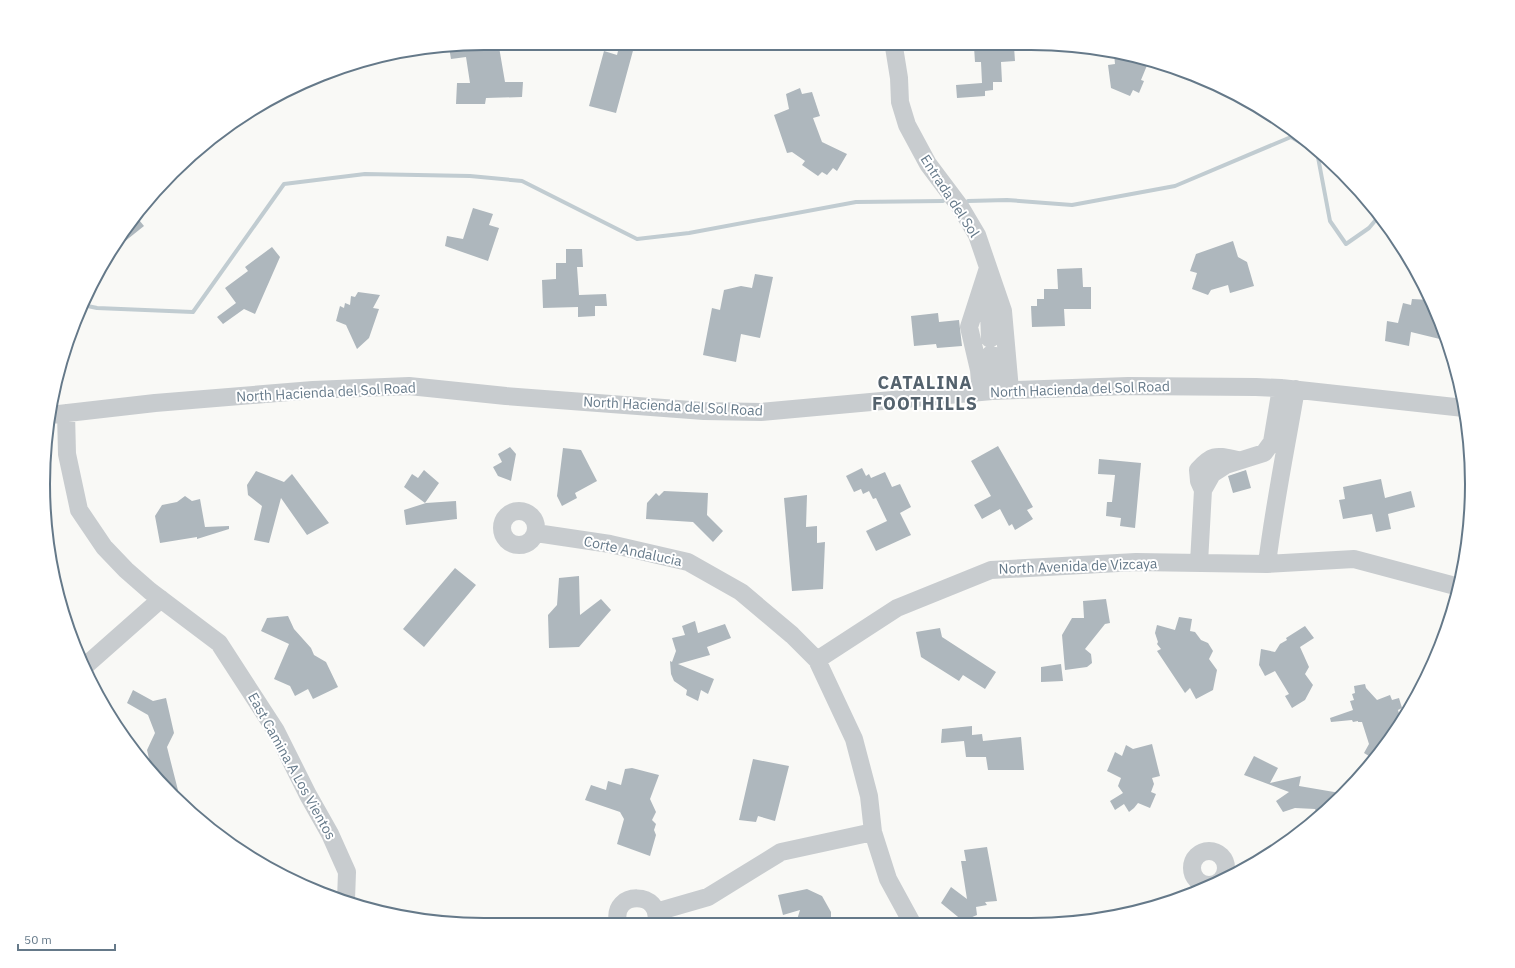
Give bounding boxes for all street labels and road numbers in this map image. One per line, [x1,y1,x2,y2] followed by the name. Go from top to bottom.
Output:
[917,151,984,241] street label: Entrada del Sol
[990,377,1170,401] street label: North Hacienda del Sol Road
[236,378,416,406] street label: North Hacienda del Sol Road
[583,392,763,420] street label: North Hacienda del Sol Road
[582,532,684,570] street label: Corte Andalucia
[998,554,1158,578] street label: North Avenida de Vizcaya
[244,689,340,843] street label: East Camina A Los Vientos

